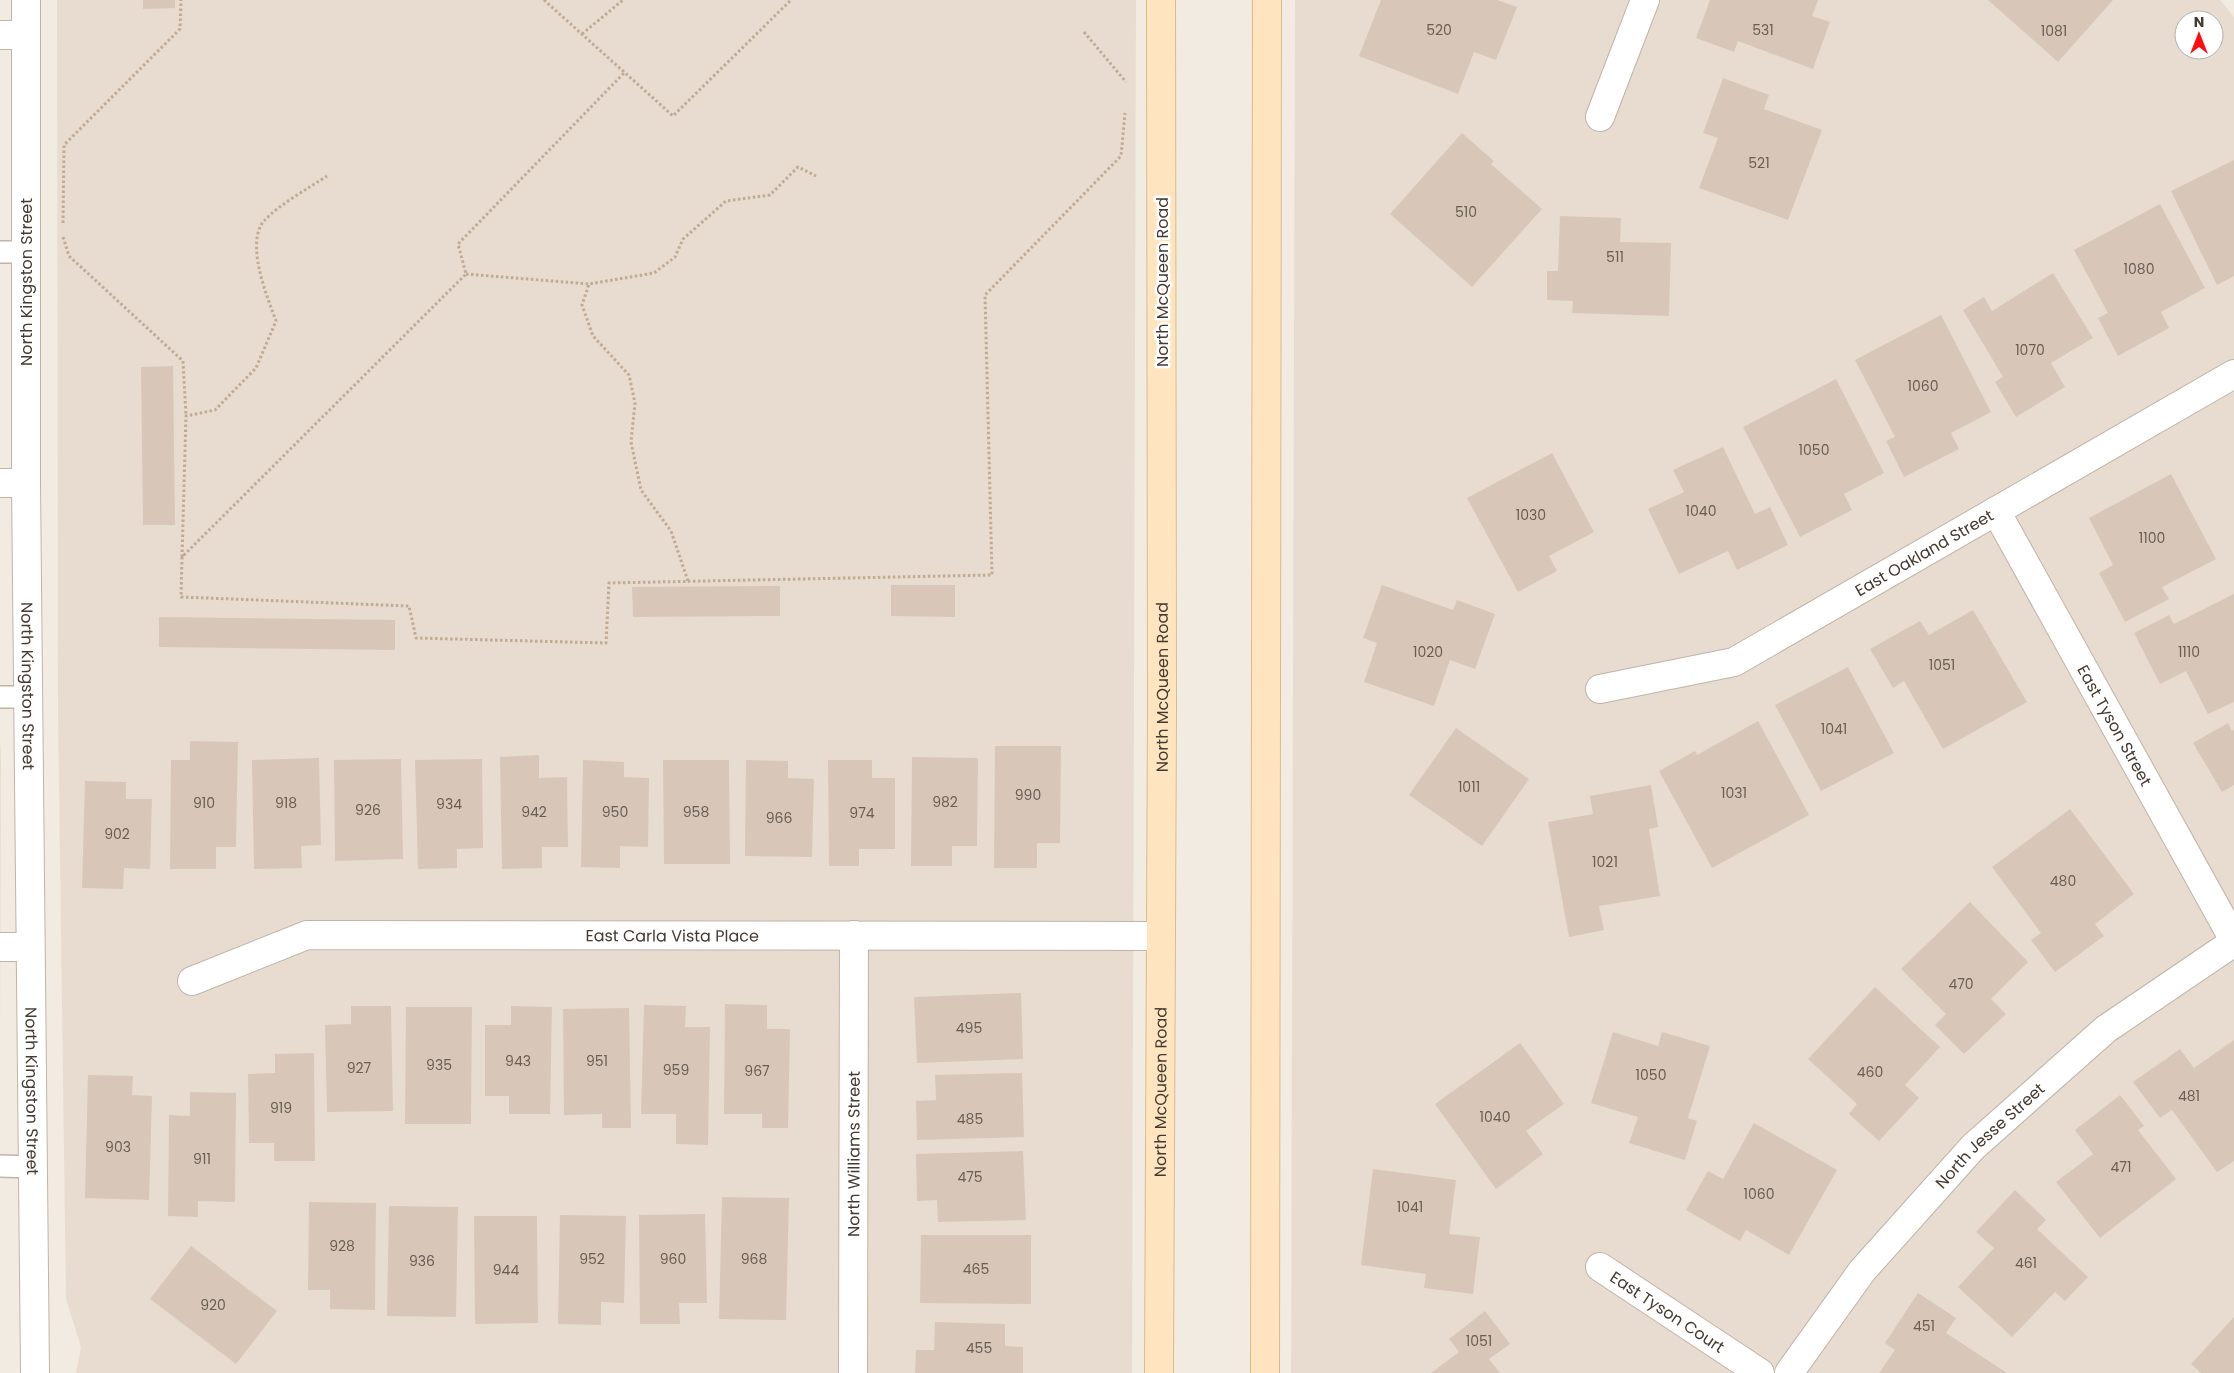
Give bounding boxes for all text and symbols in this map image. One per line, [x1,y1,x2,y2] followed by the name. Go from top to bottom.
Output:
[2174,10,2224,60] north arrow
[2194,12,2204,32] text: N
[1426,20,1452,40] house number: 520
[1752,20,1774,40] house number: 531
[2041,21,2067,41] house number: 1081
[1748,153,1770,173] house number: 521
[1151,197,1174,367] street label: North McQueen Road
[15,198,38,366] street label: North Kingston Street
[1455,202,1477,222] house number: 510
[1606,247,1624,267] house number: 511
[2124,259,2154,279] house number: 1080
[2015,340,2045,360] house number: 1070
[1908,376,1938,396] house number: 1060
[1799,440,1829,460] house number: 1050
[1686,501,1716,521] house number: 1040
[1851,504,1998,602] street label: East Oakland Street
[1516,505,1546,525] house number: 1030
[2139,528,2165,548] house number: 1100
[15,602,40,770] street label: North Kingston Street
[1151,602,1174,772] street label: North McQueen Road
[1413,642,1443,662] house number: 1020
[2178,642,2200,662] house number: 1110
[1929,655,1955,675] house number: 1051
[2072,661,2157,790] street label: East Tyson Street
[1821,719,1847,739] house number: 1041
[1458,777,1480,797] house number: 1011
[1721,783,1747,803] house number: 1031
[1015,785,1041,805] house number: 990
[932,792,958,812] house number: 982
[193,793,215,813] house number: 910
[275,793,297,813] house number: 918
[436,794,462,814] house number: 934
[355,800,381,820] house number: 926
[521,802,547,822] house number: 942
[602,802,628,822] house number: 950
[683,802,709,822] house number: 958
[849,803,875,823] house number: 974
[766,808,792,828] house number: 966
[104,824,130,844] house number: 902
[1592,852,1618,872] house number: 1021
[2050,871,2076,891] house number: 480
[585,924,759,948] street label: East Carla Vista Place
[1948,974,1974,994] house number: 470
[19,1007,44,1175] street label: North Kingston Street
[1149,1007,1173,1177] street label: North McQueen Road
[956,1018,982,1038] house number: 495
[505,1051,531,1071] house number: 943
[586,1051,608,1071] house number: 951
[426,1055,452,1075] house number: 935
[347,1058,372,1078] house number: 927
[663,1060,689,1080] house number: 959
[744,1061,770,1081] house number: 967
[1857,1062,1883,1082] house number: 460
[1636,1065,1666,1085] house number: 1050
[842,1071,866,1237] street label: North Williams Street
[1930,1077,2050,1194] street label: North Jesse Street
[2178,1086,2200,1106] house number: 481
[270,1098,292,1118] house number: 919
[1480,1107,1510,1127] house number: 1040
[957,1109,983,1129] house number: 485
[105,1137,131,1157] house number: 903
[193,1149,211,1169] house number: 911
[2111,1157,2131,1177] house number: 471
[957,1167,983,1187] house number: 475
[1744,1184,1774,1204] house number: 1060
[1397,1197,1423,1217] house number: 1041
[329,1236,355,1256] house number: 928
[579,1249,605,1269] house number: 952
[660,1249,686,1269] house number: 960
[741,1249,767,1269] house number: 968
[409,1251,435,1271] house number: 936
[2015,1253,2037,1273] house number: 461
[963,1259,989,1279] house number: 465
[493,1260,519,1280] house number: 944
[1605,1266,1729,1359] street label: East Tyson Court
[200,1295,226,1315] house number: 920
[1913,1316,1935,1336] house number: 451
[1466,1331,1492,1351] house number: 1051
[966,1338,992,1358] house number: 455

